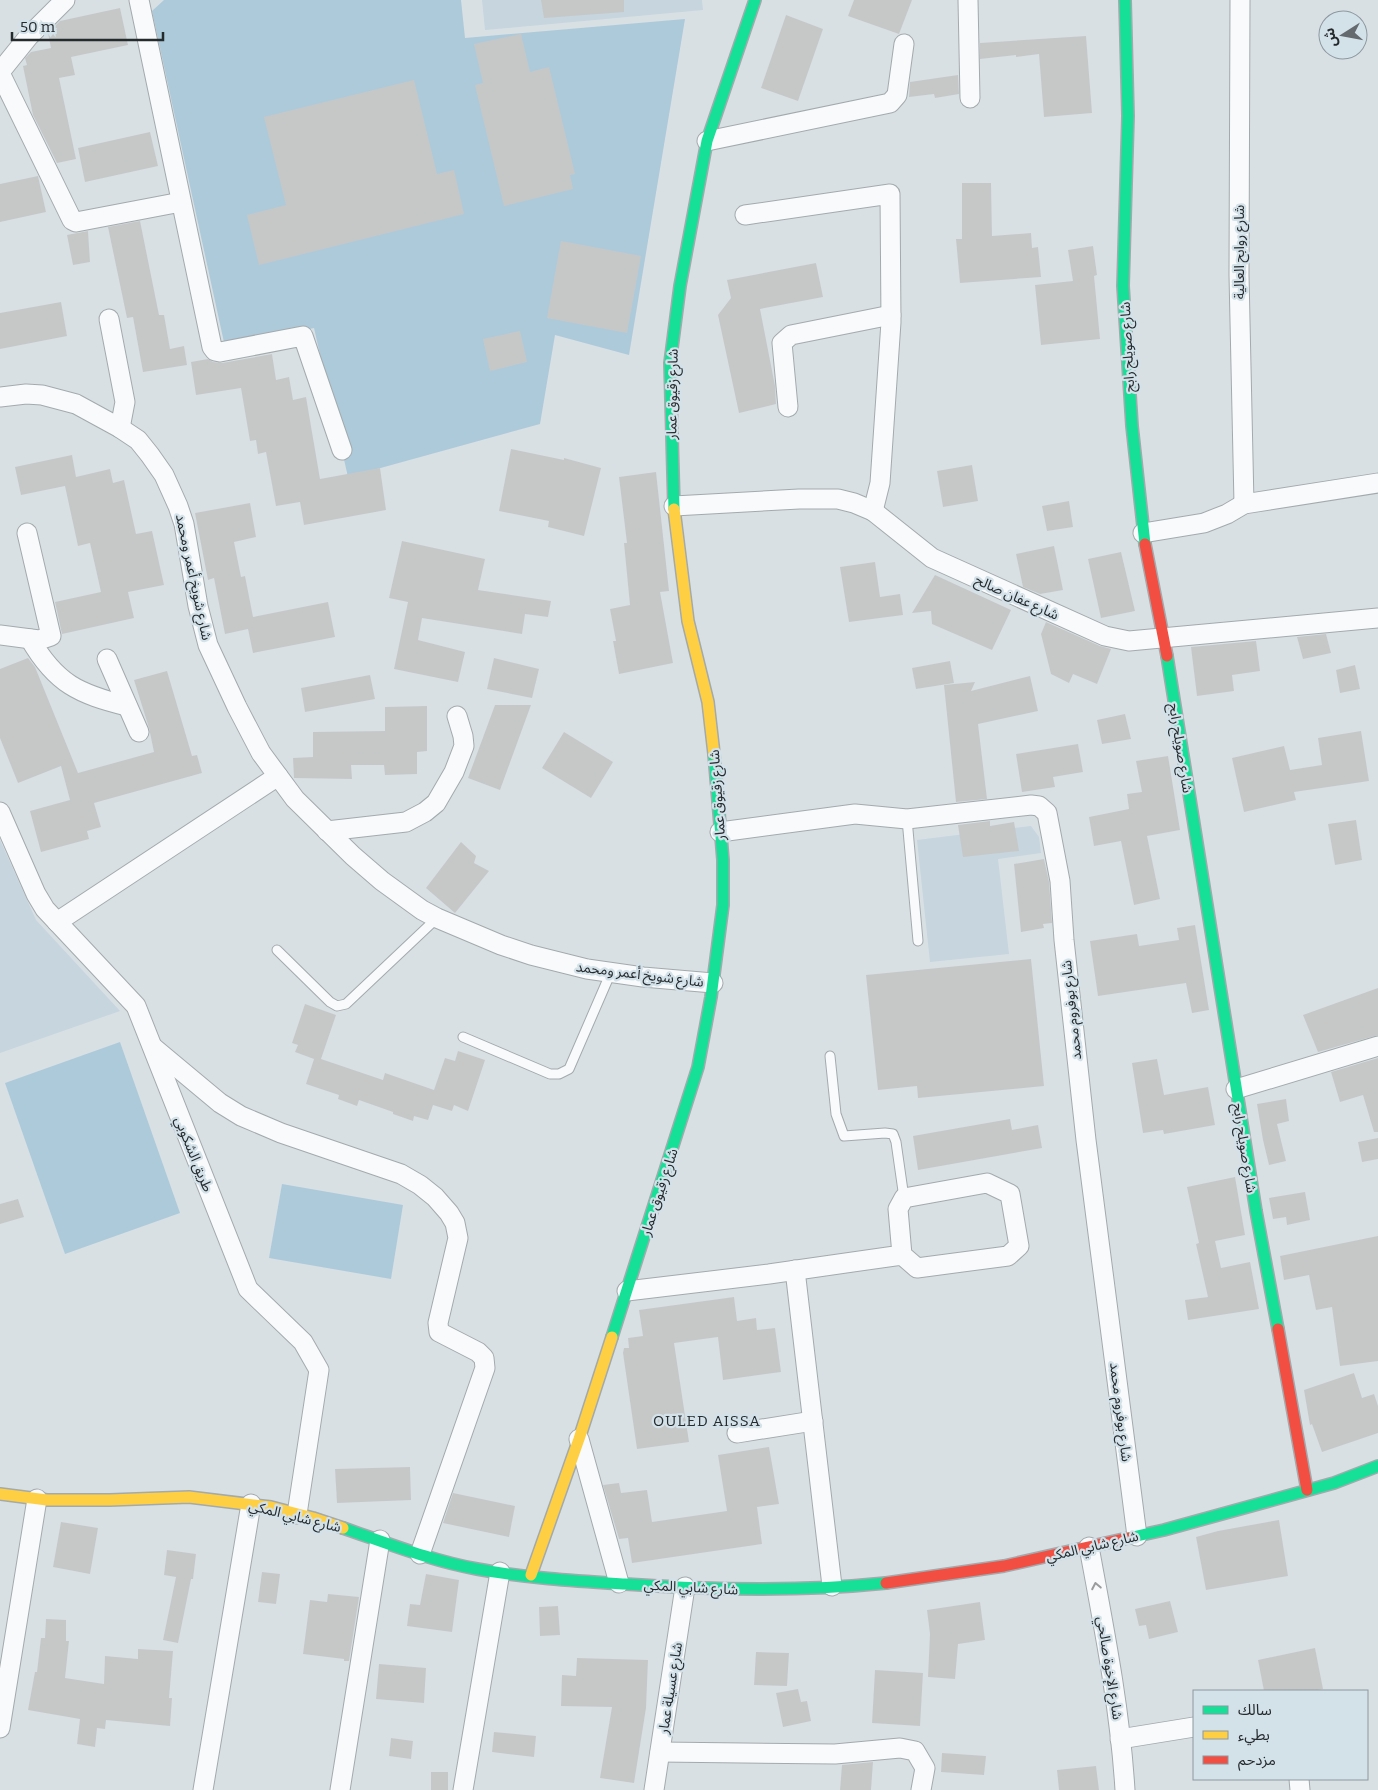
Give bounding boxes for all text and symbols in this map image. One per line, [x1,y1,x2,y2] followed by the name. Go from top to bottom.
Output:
[12,10,164,42] scale bar
[1318,10,1368,60] north arrow
[20,18,56,36] text: 50 m
[1321,26,1341,48] text: ش
[1231,205,1250,299] street label: شارع روابح العالية
[1117,301,1140,393] street label: شارع صويلح رابح
[663,348,684,441] street label: شارع زقيوق عمار
[170,512,216,642] street label: شارع شويخ أعمر ومحمد
[971,571,1061,625] street label: شارع عفان صالح
[1163,702,1196,794] street label: شارع صويلح رابح
[706,749,731,842] street label: شارع زقيوق عمار
[575,957,705,993] street label: شارع شويخ أعمر ومحمد
[1058,959,1087,1061] street label: شارع بوفروم محمد
[1227,1102,1260,1194] street label: شارع صويلح رابح
[169,1114,216,1195] street label: طريق الشكوبي
[637,1146,684,1240] street label: شارع زقيوق عمار
[1104,1361,1135,1463] street label: شارع بوفروم محمد
[653,1412,761,1430] district label: OULED AISSA
[246,1497,343,1538] street label: شارع شابي المكي
[1044,1528,1141,1568] street label: شارع شابي المكي
[643,1577,739,1601] street label: شارع شابي المكي
[1091,1582,1102,1590] one-way arrow
[1091,1615,1126,1721] street label: شارع الإخوة صالحي
[655,1641,688,1736] street label: شارع عسيلة عمار
[1193,1690,1368,1780] legend
[1238,1701,1272,1719] text: سالك
[1238,1726,1270,1746] text: بطيء
[1238,1751,1276,1771] text: مزدحم

